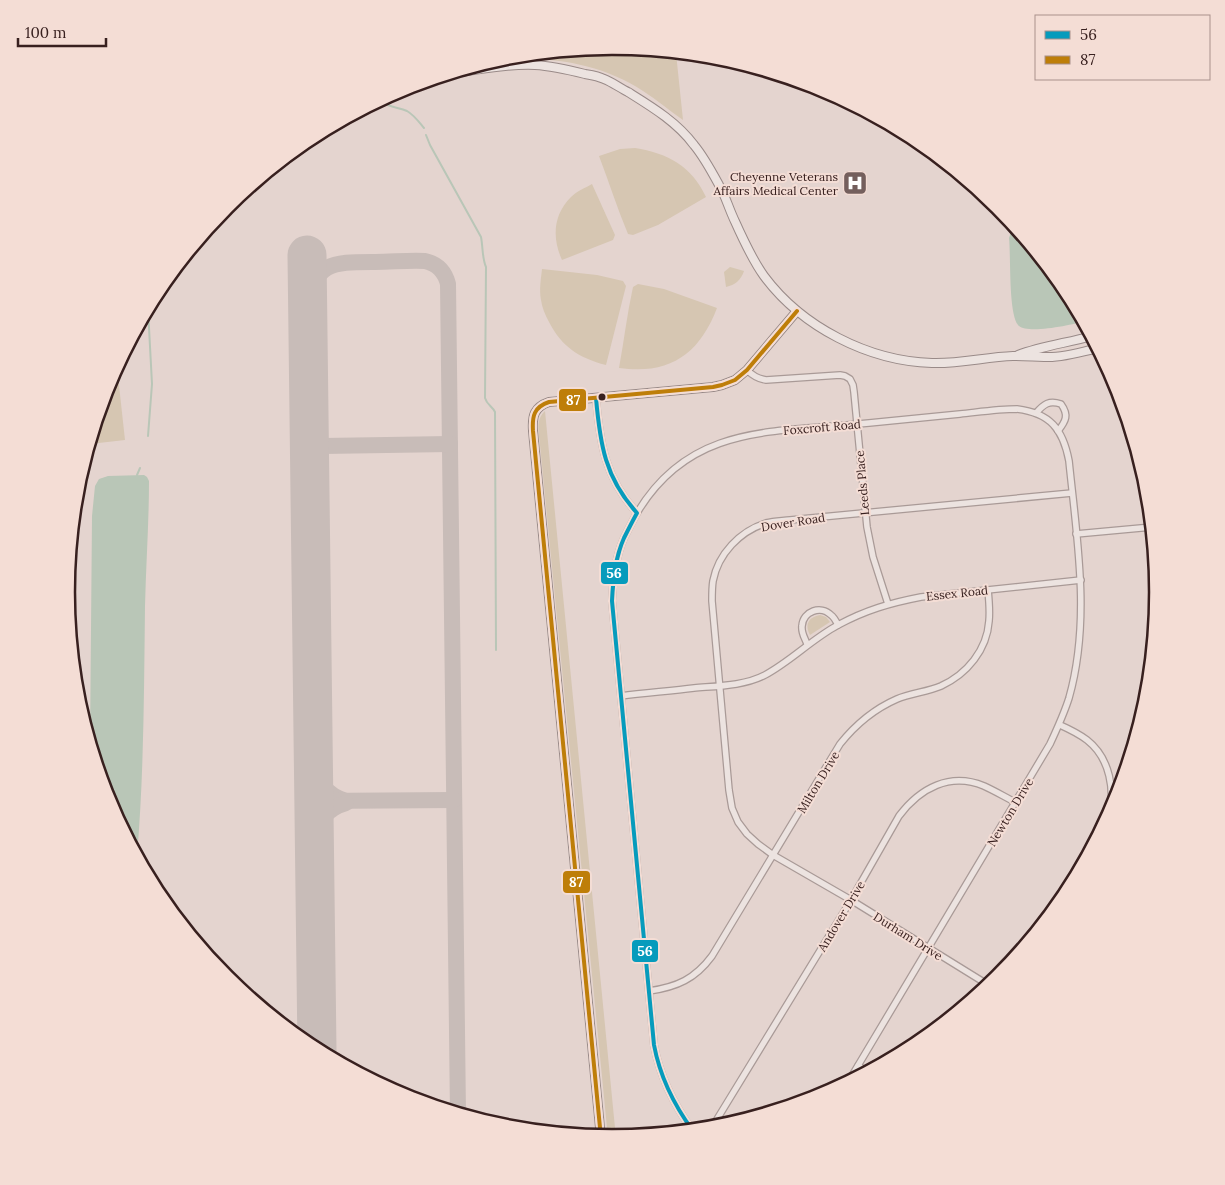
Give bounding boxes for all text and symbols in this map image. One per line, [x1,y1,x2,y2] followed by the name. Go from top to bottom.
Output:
[18,15,105,47] scale bar
[1035,15,1210,80] legend
[25,23,66,42] text: 100 m
[1080,25,1097,44] text: 56
[1080,50,1095,69] text: 87
[712,169,839,198] place label: Cheyenne Veterans Affairs Medical Center
[842,170,868,196] hospital icon: Cheyenne Veterans Affairs Medical Center
[558,388,587,412] line badge: 87
[566,391,581,409] text: 87
[597,392,607,402] unlabelled marker
[783,416,861,438] street label: Foxcroft Road
[852,449,872,516] street label: Leeds Place
[760,510,826,534] street label: Dover Road
[600,561,629,585] line badge: 56
[606,564,622,582] text: 56
[925,582,989,604] street label: Essex Road
[794,748,843,816] street label: Milton Drive
[984,775,1037,849] street label: Newton Drive
[562,870,591,894] line badge: 87
[569,873,584,891] text: 87
[814,878,868,955] street label: Andover Drive
[871,909,946,963] street label: Durham Drive
[631,939,659,963] line badge: 56
[637,942,653,960] text: 56

